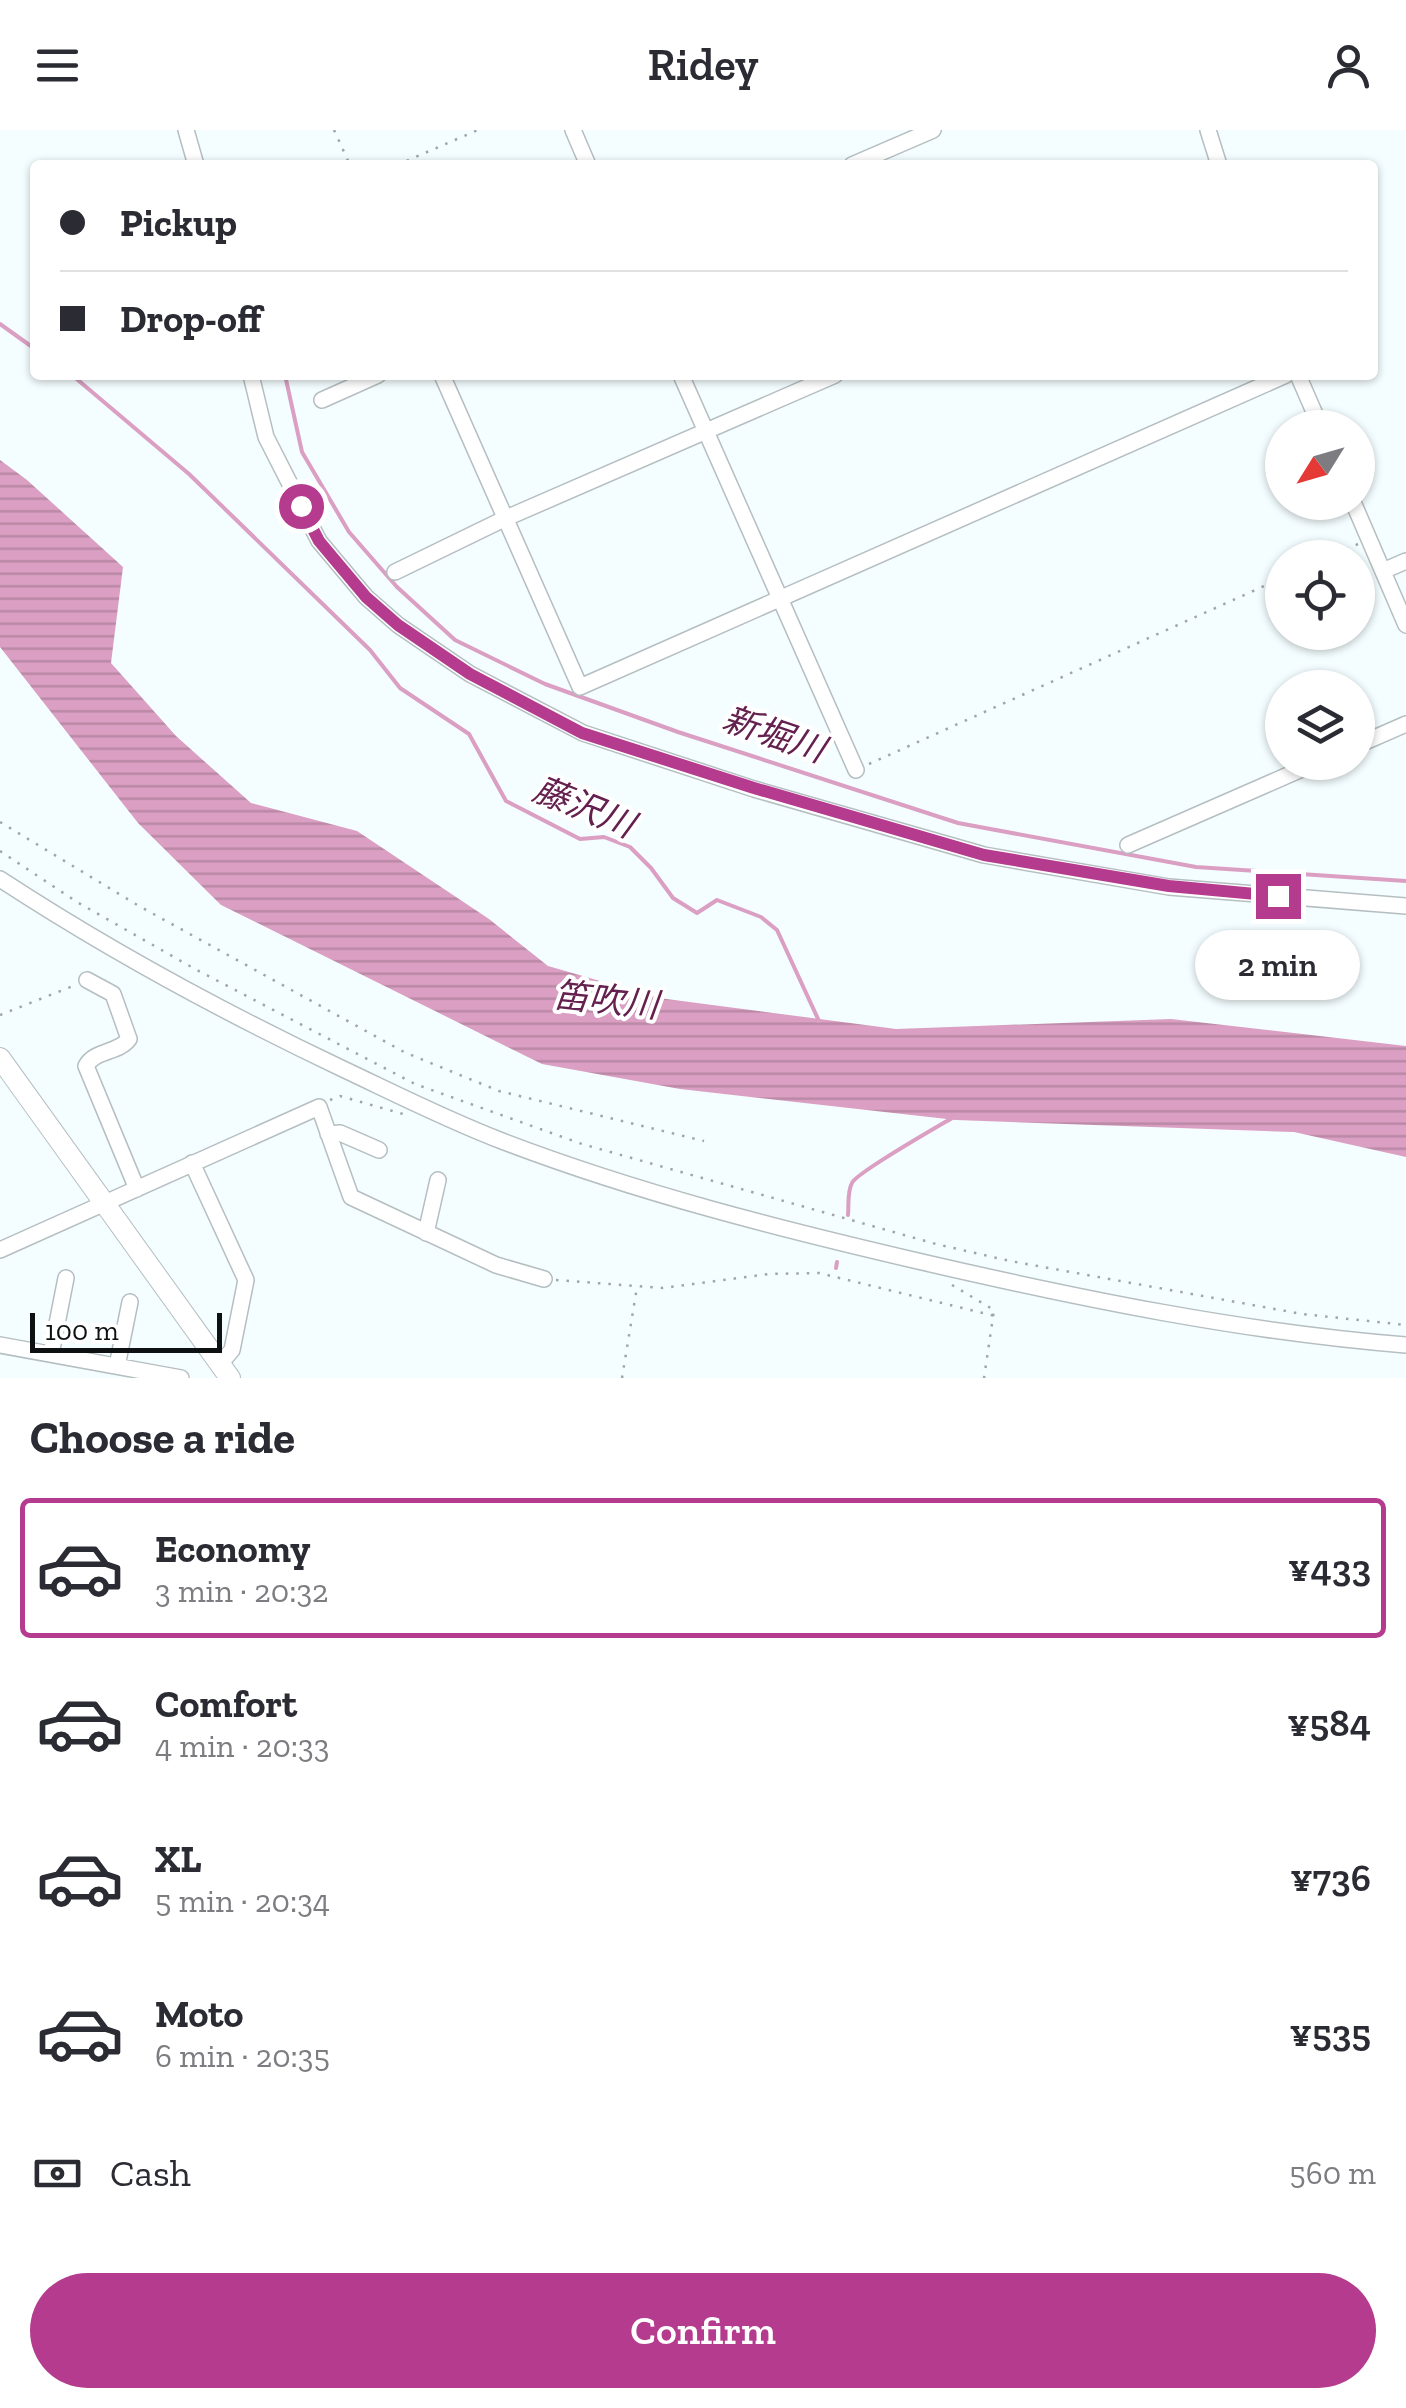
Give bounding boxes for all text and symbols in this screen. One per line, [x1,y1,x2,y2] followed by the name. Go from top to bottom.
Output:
[30,38,85,93] icon: menu
[647,38,759,92] text: Ridey
[1321,38,1376,93] icon: person
[120,200,237,246] text: Pickup
[120,296,261,342] text: Drop-off
[1265,410,1375,520] north arrow
[1265,410,1375,780] map controls
[279,484,324,529] route start
[1265,540,1375,650] button: locate
[1265,670,1375,780] button: layers
[718,697,834,772] water label: 新堀川
[527,768,644,848] water label: 藤沢川
[1256,874,1301,919] route end
[1196,931,1360,1001] callout: 2 min
[1238,946,1317,984] text: 2 min
[552,974,664,1027] water label: 笛吹川
[30,1308,222,1352] scale bar
[45,1314,119,1347] text: 100 m
[30,1411,295,1465] text: Choose a ride
[35,1523,125,1613] icon: car
[155,1526,310,1572] text: Economy
[1288,1545,1371,1591] text: ¥433
[155,1572,329,1610] text: 3 min · 20:32
[35,1678,125,1768] icon: car
[155,1681,297,1727] text: Comfort
[1287,1700,1371,1746] text: ¥584
[155,1727,329,1765] text: 4 min · 20:33
[35,1833,125,1923] icon: car
[155,1836,202,1882] text: XL
[1290,1855,1371,1901] text: ¥736
[155,1882,330,1920] text: 5 min · 20:34
[35,1988,125,2078] icon: car
[155,1991,243,2037] text: Moto
[1290,2010,1371,2056] text: ¥535
[155,2037,330,2075] text: 6 min · 20:35
[30,2146,85,2201] icon: cash
[110,2150,191,2196] text: Cash
[1289,2154,1376,2192] text: 560 m
[30,2273,1376,2388] button: Confirm

